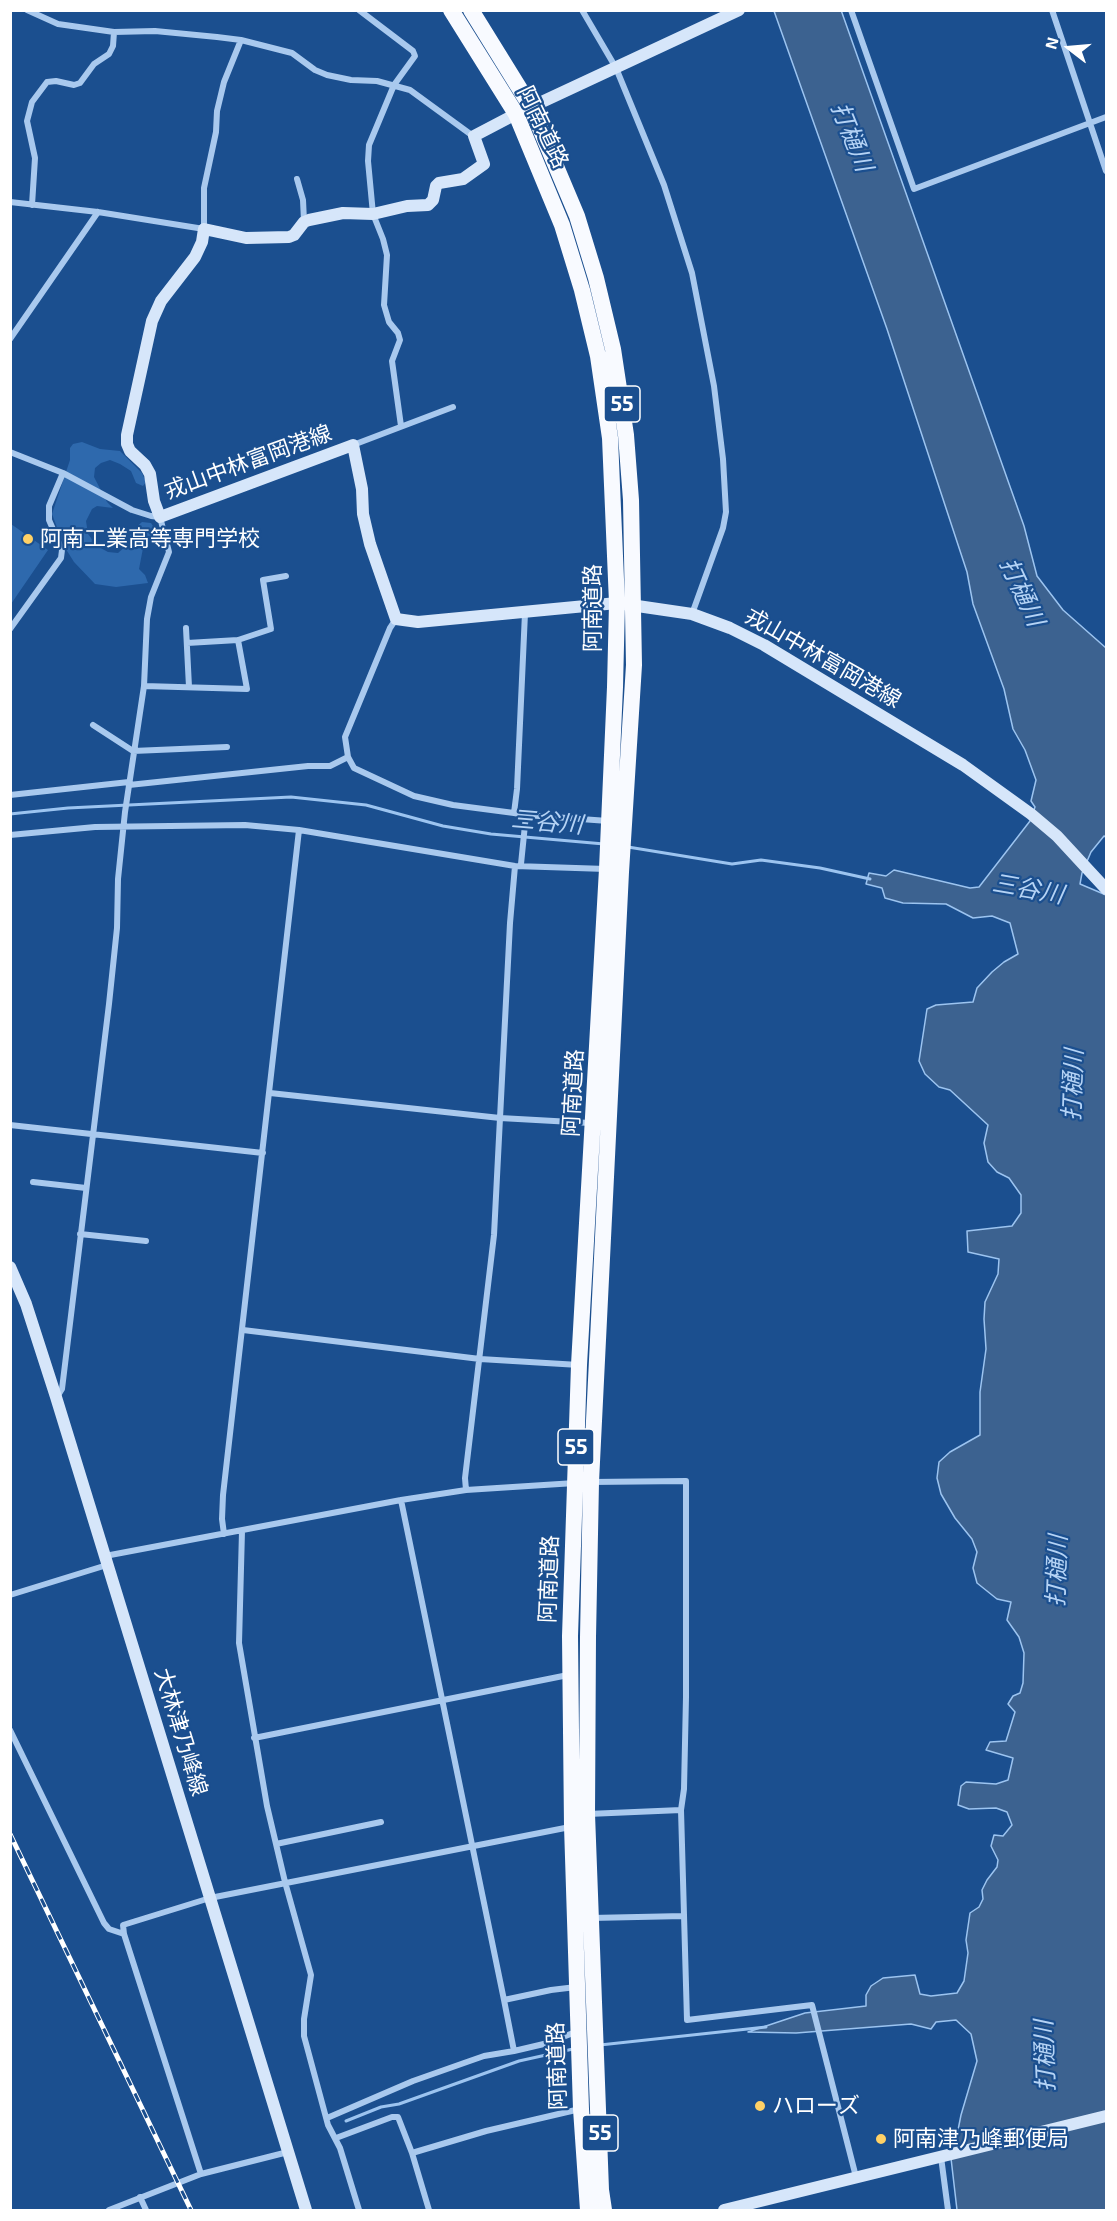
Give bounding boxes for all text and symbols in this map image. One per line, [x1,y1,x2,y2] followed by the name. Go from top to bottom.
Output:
[1039,18,1099,78] north arrow
[1040,35,1062,51] text: N
[512,82,574,172] street label: 阿南道路
[825,98,879,176] water label: 打樋川
[604,386,640,422] road number: 55
[161,419,335,505] street label: 戎山中林富岡港線
[40,526,260,552] place label: 阿南工業高等専門学校
[21,532,35,546] marker: 阿南工業高等専門学校
[994,553,1050,631] water label: 打樋川
[580,564,606,652] street label: 阿南道路
[740,603,906,713] street label: 戎山中林富岡港線
[510,805,584,839] water label: 三谷川
[990,869,1066,909] water label: 三谷川
[558,1048,588,1138] street label: 阿南道路
[1057,1049,1089,1121] water label: 打樋川
[558,1429,594,1465] road number: 55
[534,1535,564,1623] street label: 阿南道路
[1041,1535,1073,1607] water label: 打樋川
[149,1665,213,1799] street label: 大林津乃峰線
[1029,2020,1061,2092] water label: 打樋川
[542,2022,572,2110] street label: 阿南道路
[772,2093,860,2119] place label: ハローズ
[753,2099,767,2113] marker: ハローズ
[582,2115,618,2151] road number: 55
[893,2126,1069,2152] place label: 阿南津乃峰郵便局
[874,2132,888,2146] marker: 阿南津乃峰郵便局

